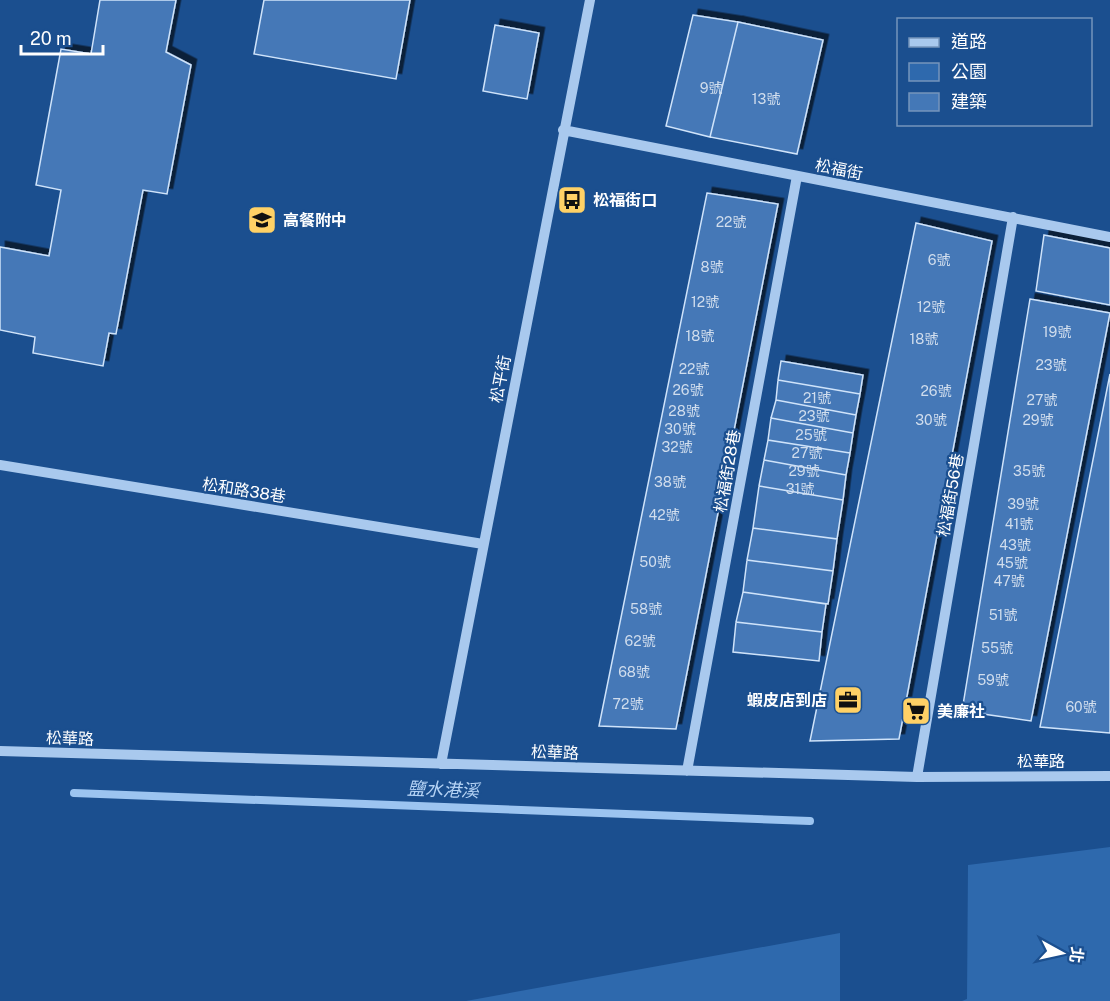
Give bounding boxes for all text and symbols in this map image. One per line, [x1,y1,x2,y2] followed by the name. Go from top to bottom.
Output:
[21,18,104,56] scale bar
[897,18,1092,126] legend
[30,28,72,49] text: 20 m
[951,31,987,52] text: 道路
[951,61,987,82] text: 公園
[700,80,722,96] house number: 9號
[752,91,780,107] house number: 13號
[951,91,987,112] text: 建築
[814,156,864,183] street label: 松福街
[556,184,588,216] bus stop icon: 松福街口
[593,191,657,210] place label: 松福街口
[246,204,278,236] school or university icon: 高餐附中
[283,211,347,230] place label: 高餐附中
[716,214,746,230] house number: 22號
[928,252,950,268] house number: 6號
[700,259,724,275] house number: 8號
[691,294,719,310] house number: 12號
[917,299,945,315] house number: 12號
[1043,324,1071,340] house number: 19號
[686,328,714,344] house number: 18號
[910,331,938,347] house number: 18號
[487,354,514,404] street label: 松平街
[1035,357,1067,373] house number: 23號
[679,361,709,377] house number: 22號
[672,382,704,398] house number: 26號
[920,383,952,399] house number: 26號
[803,390,831,406] house number: 21號
[1027,392,1057,408] house number: 27號
[668,403,700,419] house number: 28號
[798,408,830,424] house number: 23號
[915,412,947,428] house number: 30號
[1022,412,1054,428] house number: 29號
[664,421,696,437] house number: 30號
[795,427,827,443] house number: 25號
[711,428,744,514] street label: 松福街28巷
[661,439,693,455] house number: 32號
[792,445,822,461] house number: 27號
[934,452,967,538] street label: 松福街56巷
[788,463,820,479] house number: 29號
[1013,463,1045,479] house number: 35號
[654,474,686,490] house number: 38號
[201,475,287,506] street label: 松和路38巷
[786,481,814,497] house number: 31號
[1007,496,1039,512] house number: 39號
[648,507,680,523] house number: 42號
[1005,516,1033,532] house number: 41號
[999,537,1031,553] house number: 43號
[639,554,671,570] house number: 50號
[996,555,1028,571] house number: 45號
[993,573,1025,589] house number: 47號
[630,601,662,617] house number: 58號
[989,607,1017,623] house number: 51號
[624,633,656,649] house number: 62號
[981,640,1013,656] house number: 55號
[618,664,650,680] house number: 68號
[977,672,1009,688] house number: 59號
[832,684,864,716] office icon: 蝦皮店到店
[747,691,827,710] place label: 蝦皮店到店
[900,695,932,727] supermarket icon: 美廉社
[613,696,643,712] house number: 72號
[1065,699,1097,715] house number: 60號
[937,702,985,721] place label: 美廉社
[46,728,94,749] street label: 松華路
[531,742,579,763] street label: 松華路
[1017,752,1065,771] street label: 松華路
[407,778,482,801] water label: 鹽水港溪
[1032,923,1092,983] north arrow
[1066,946,1087,964] text: 北

